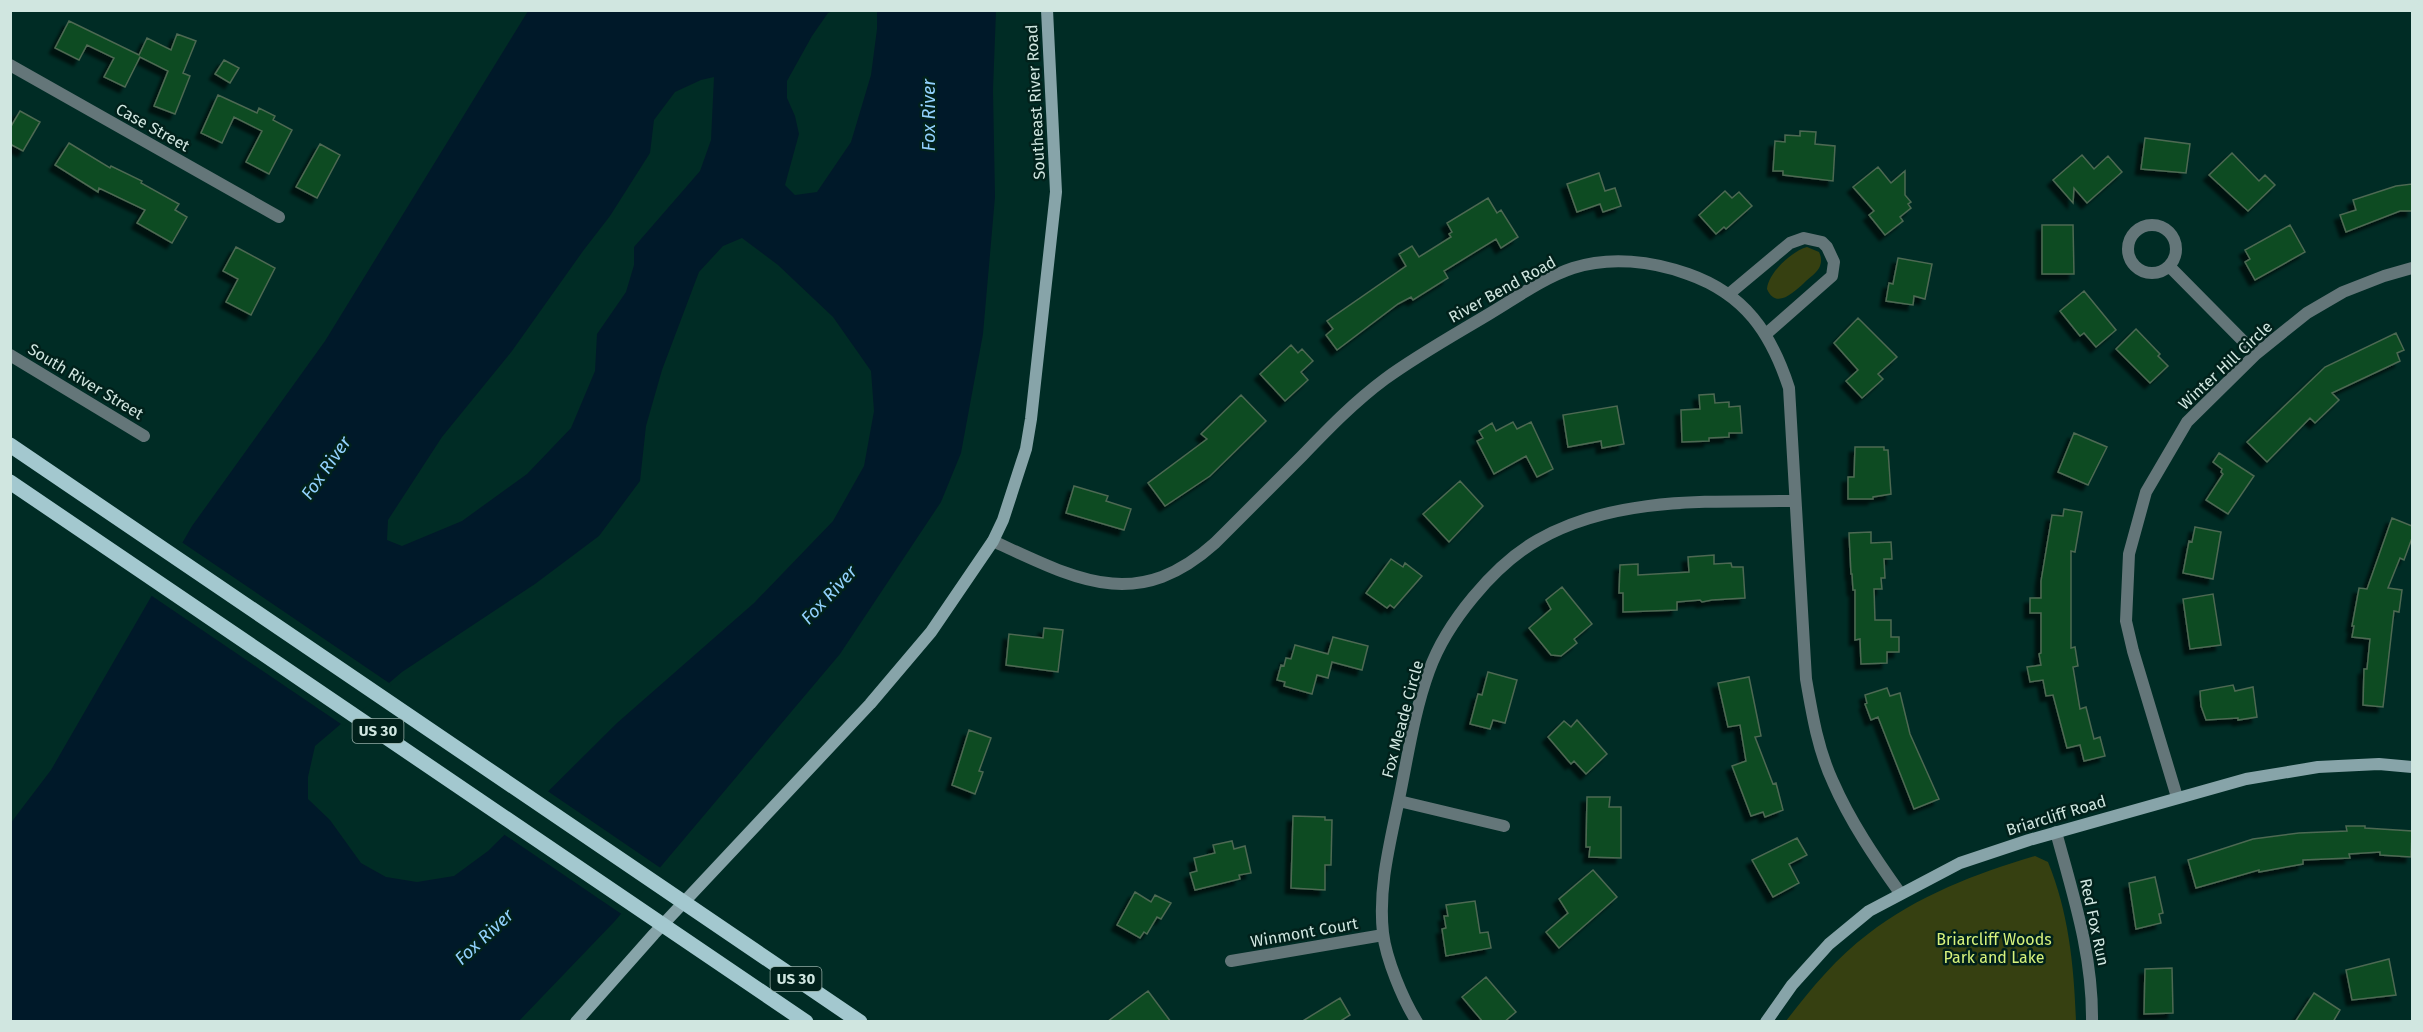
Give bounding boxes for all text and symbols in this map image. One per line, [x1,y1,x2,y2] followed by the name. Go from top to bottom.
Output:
[1022,24,1049,180] street label: Southeast River Road
[918,78,940,151] water label: Fox River
[113,99,193,156] street label: Case Street
[1445,252,1559,327] street label: River Bend Road
[2175,317,2276,414] street label: Winter Hill Circle
[25,339,147,424] street label: South River Street
[296,431,356,504] water label: Fox River
[796,560,862,629] water label: Fox River
[1378,658,1427,780] street label: Fox Meade Circle
[352,719,404,743] road number: US 30
[2004,791,2108,840] street label: Briarcliff Road
[2076,877,2113,968] street label: Red Fox Run
[450,904,519,970] water label: Fox River
[1249,914,1360,951] street label: Winmont Court
[1936,930,2052,967] park label: Briarcliff Woods Park and Lake
[770,967,822,991] road number: US 30

